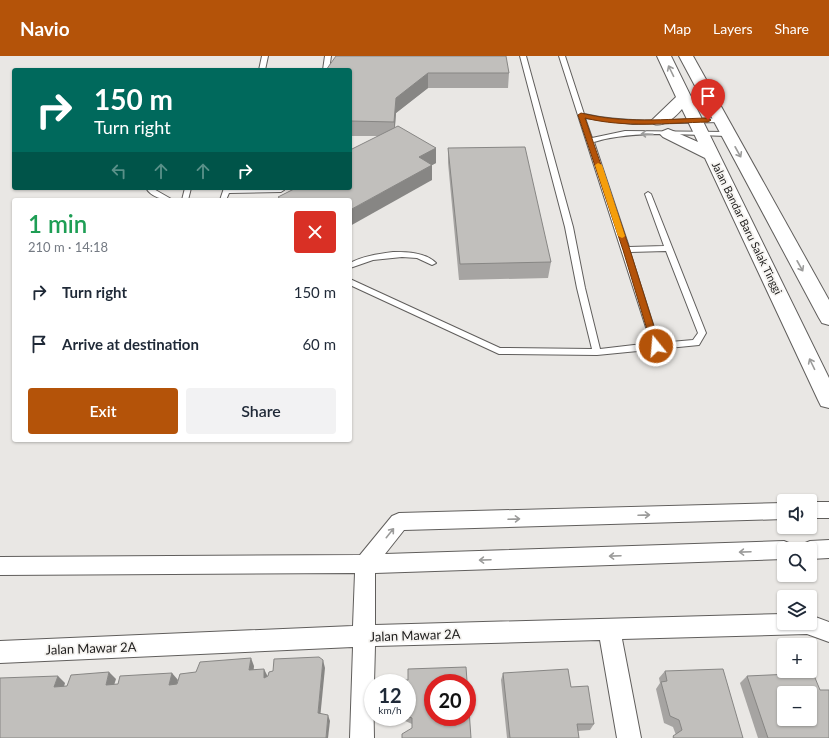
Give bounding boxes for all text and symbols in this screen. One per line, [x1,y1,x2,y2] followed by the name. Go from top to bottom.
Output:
[20,17,70,40] text: Navio
[663,20,691,37] text: Map
[713,20,753,37] text: Layers
[775,20,809,37] text: Share
[667,65,674,77] one-way arrow
[691,79,725,120] pin
[94,82,173,116] text: 150 m
[28,84,80,136] icon: right
[697,85,719,107] icon: arrive
[94,116,171,138] text: Turn right
[641,130,654,138] one-way arrow
[734,146,742,158] one-way arrow
[710,159,785,297] street label: Jalan Bandar Baru Salak Tinggi
[108,160,130,182] icon: left
[150,160,172,182] icon: ahead
[192,160,214,182] icon: ahead
[234,160,256,182] icon: right
[28,209,87,238] text: 1 min
[294,211,336,253] button: close
[28,239,108,255] text: 210 m · 14:18
[797,260,805,272] one-way arrow
[28,281,50,303] icon: right
[62,283,127,301] text: Turn right
[294,283,336,301] text: 150 m
[635,325,677,367] position arrow
[28,333,50,355] icon: arrive
[62,335,199,353] text: Arrive at destination
[302,335,336,353] text: 60 m
[808,359,815,371] one-way arrow
[28,388,178,434] button: Exit
[186,388,336,434] button: Share
[777,494,817,726] map controls
[777,494,817,534] button: sound
[637,511,650,519] one-way arrow
[507,515,520,522] one-way arrow
[385,528,394,539] one-way arrow
[777,542,817,582] button: search
[739,548,752,555] one-way arrow
[609,552,622,560] one-way arrow
[479,556,492,564] one-way arrow
[777,590,817,630] button: layers
[369,625,461,645] street label: Jalan Mawar 2A
[45,638,137,658] street label: Jalan Mawar 2A
[777,638,817,678] button: +
[424,674,476,726] speed limit sign: 20
[378,683,402,707] text: 12
[777,686,817,726] button: −
[378,704,402,716] text: km/h

